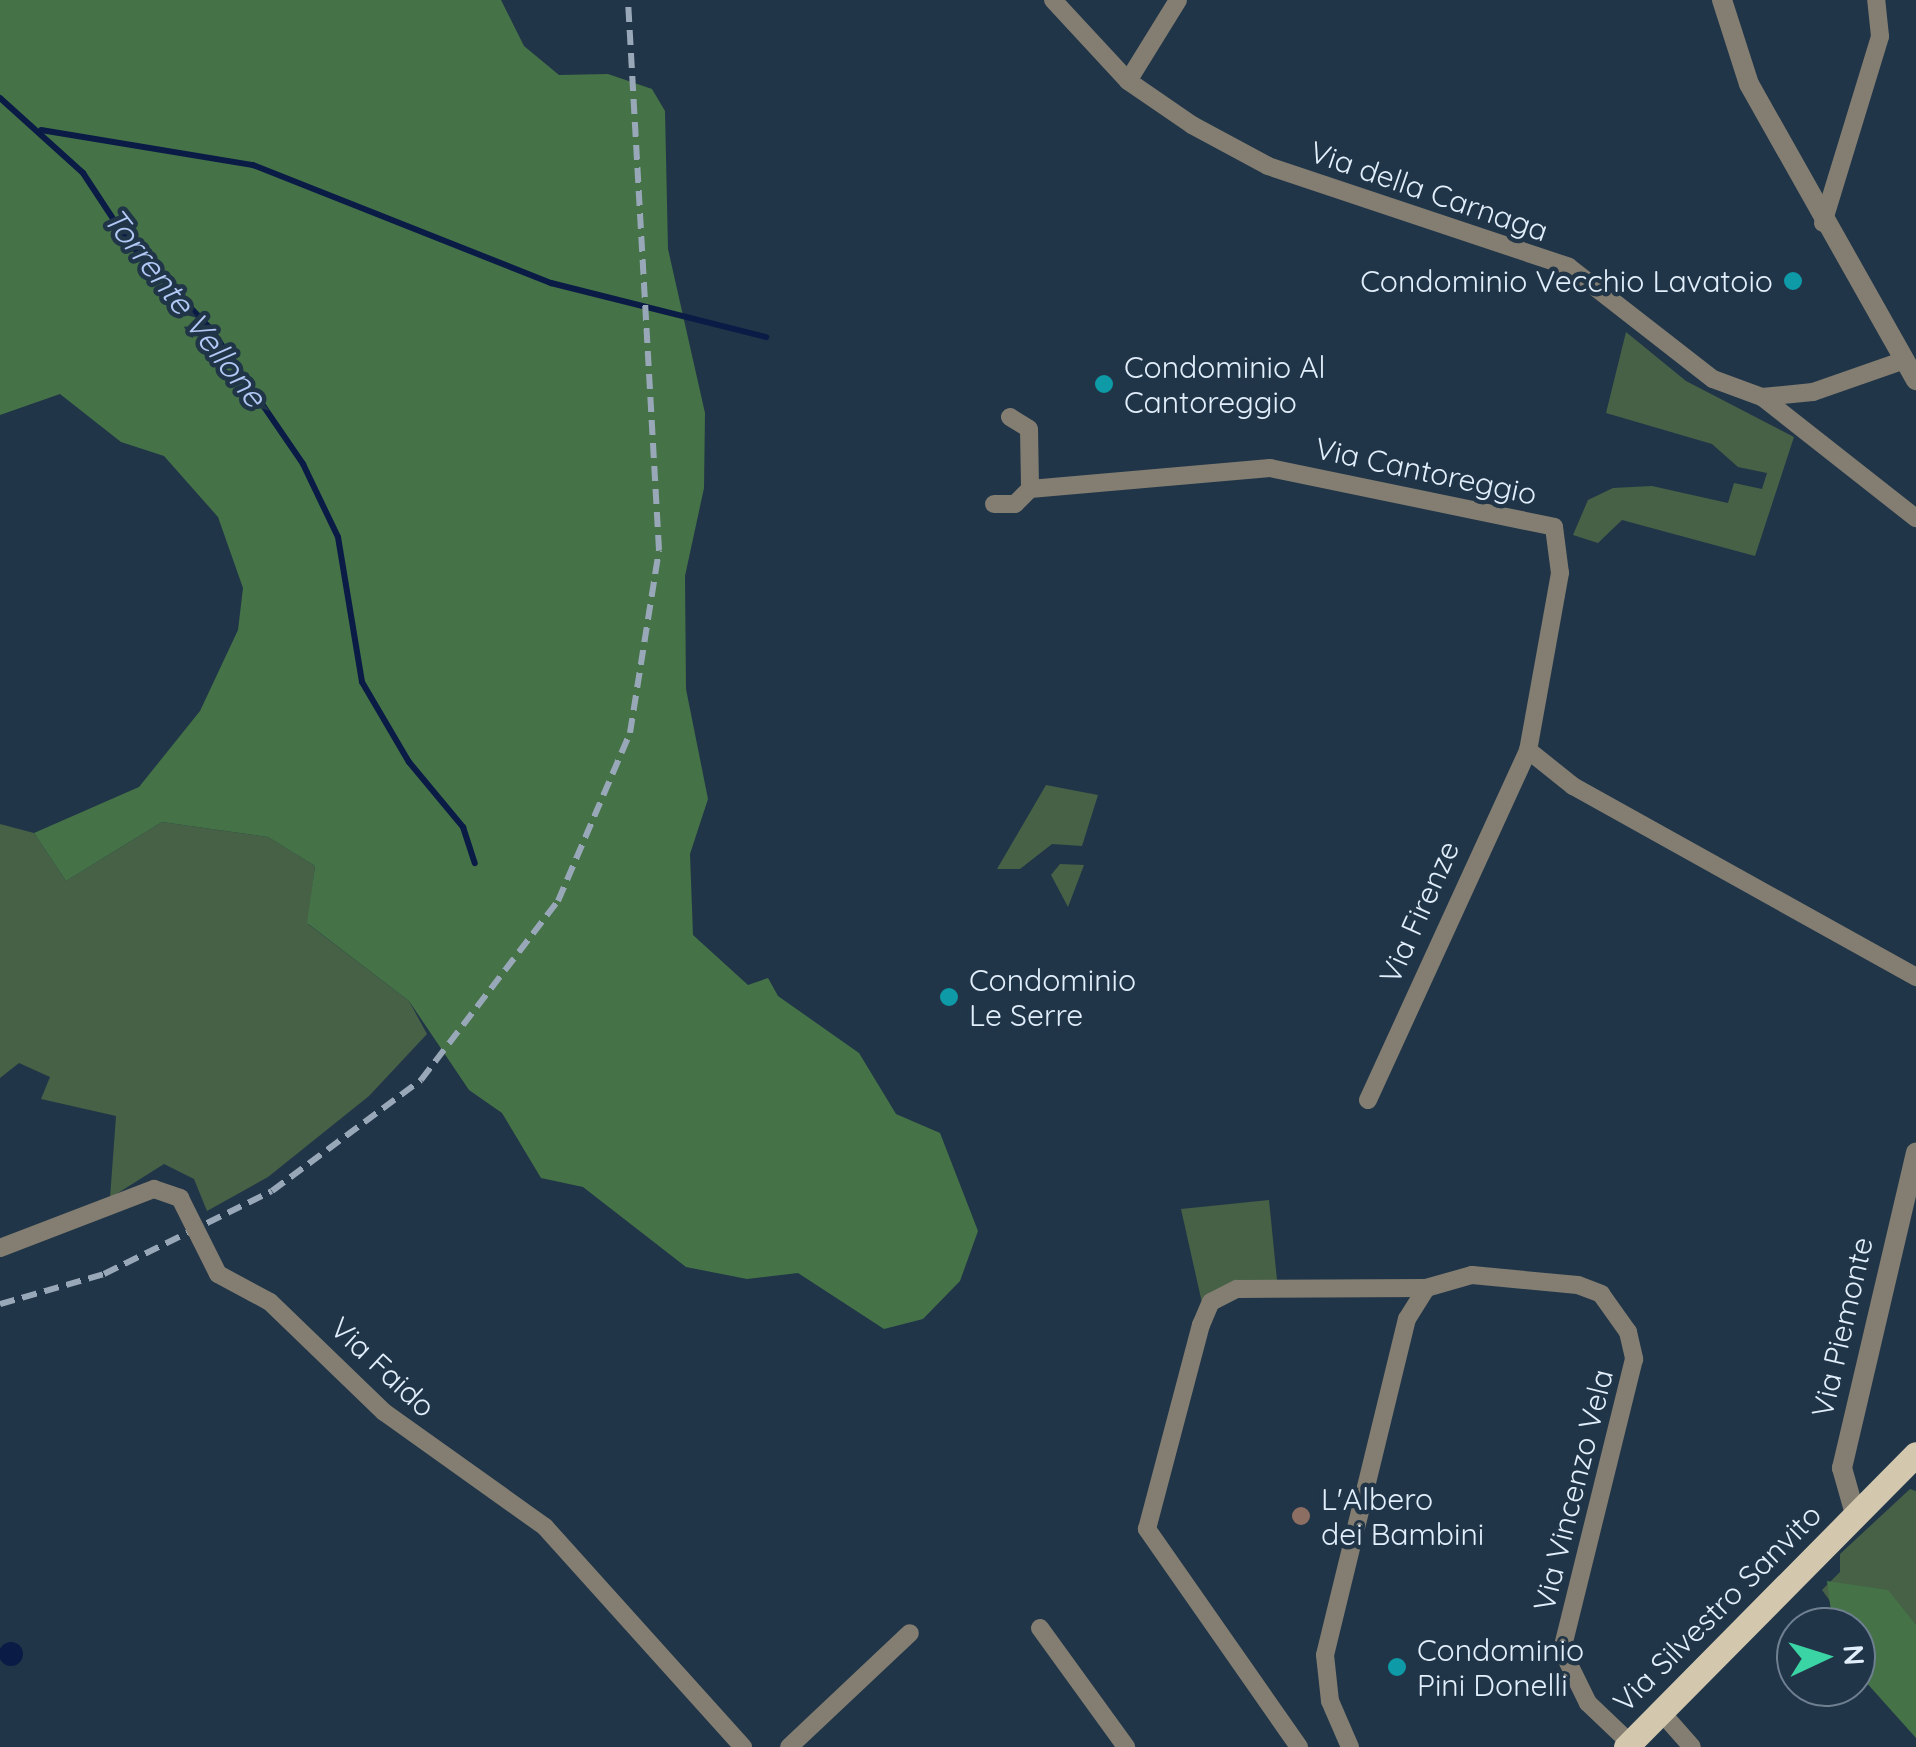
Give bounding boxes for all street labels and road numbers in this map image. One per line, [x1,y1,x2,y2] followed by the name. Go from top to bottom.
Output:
[1305,133,1553,249] street label: Via della Carnaga
[1312,430,1540,512] street label: Via Cantoreggio
[1372,835,1466,989] street label: Via Firenze
[1804,1233,1880,1421] street label: Via Piemonte
[323,1309,443,1425] street label: Via Faido
[1526,1365,1620,1615] street label: Via Vincenzo Vela
[1606,1497,1828,1719] street label: Via Silvestro Sanvito

